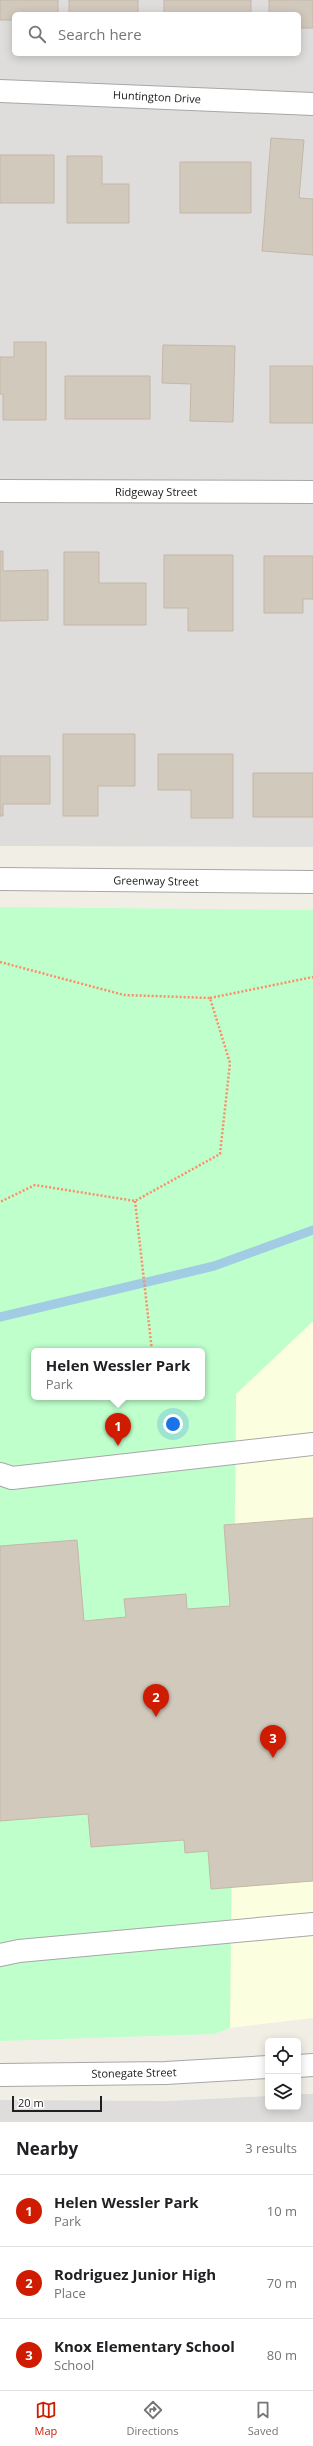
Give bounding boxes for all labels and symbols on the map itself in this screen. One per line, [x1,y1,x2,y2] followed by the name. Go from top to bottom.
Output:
[113,87,201,106] street label: Huntington Drive
[115,484,197,499] street label: Ridgeway Street
[113,872,199,889] street label: Greenway Street
[105,1413,131,1446] pin: 1
[163,1414,183,1434] your location
[143,1684,169,1717] pin: 2
[260,1725,286,1758] pin: 3
[91,2064,177,2081] street label: Stonegate Street
[12,2094,102,2113] scale bar

